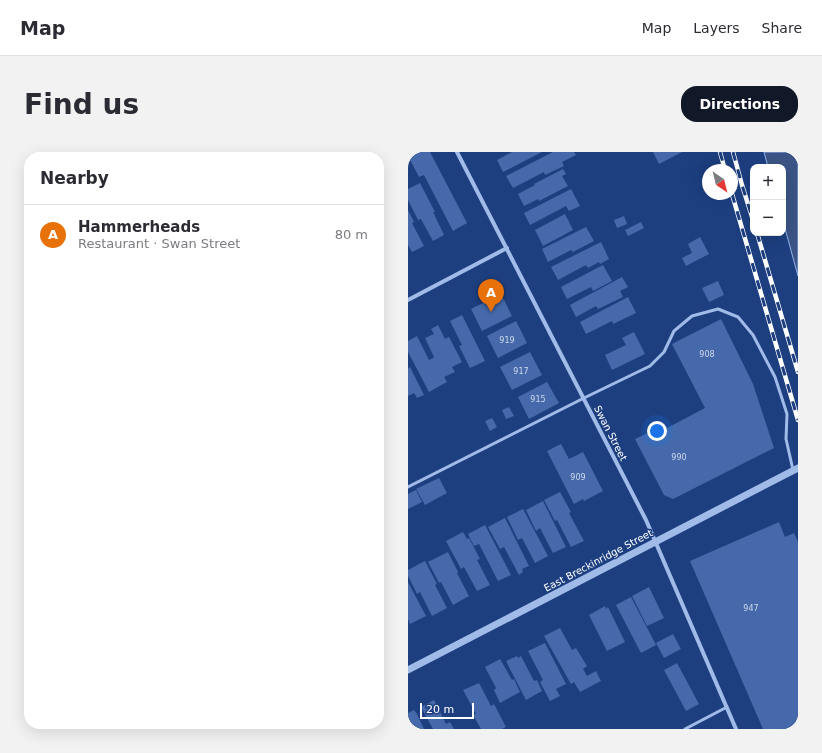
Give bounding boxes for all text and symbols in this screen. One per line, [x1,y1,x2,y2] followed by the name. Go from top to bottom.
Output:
[20,17,65,39] text: Map
[642,20,671,36] text: Map
[693,20,740,36] text: Layers
[762,20,802,36] text: Share
[681,86,798,122] button: Directions
[24,88,139,121] text: Find us
[702,164,738,200] north arrow
[750,164,786,236] map controls
[750,164,786,200] button: +
[40,168,109,188] text: Nearby
[750,200,786,236] button: −
[78,218,200,236] text: Hammerheads
[48,227,58,242] text: A
[335,227,368,242] text: 80 m
[78,236,240,251] text: Restaurant · Swan Street
[478,279,504,312] pin: A
[499,336,515,345] house number: 919
[699,350,715,359] house number: 908
[513,367,529,376] house number: 917
[530,395,546,404] house number: 915
[592,404,629,463] street label: Swan Street
[647,421,667,441] your location
[671,453,687,462] house number: 990
[570,473,586,482] house number: 909
[542,527,654,594] street label: East Breckinridge Street
[743,604,759,613] house number: 947
[420,701,474,720] scale bar
[426,703,454,716] text: 20 m

